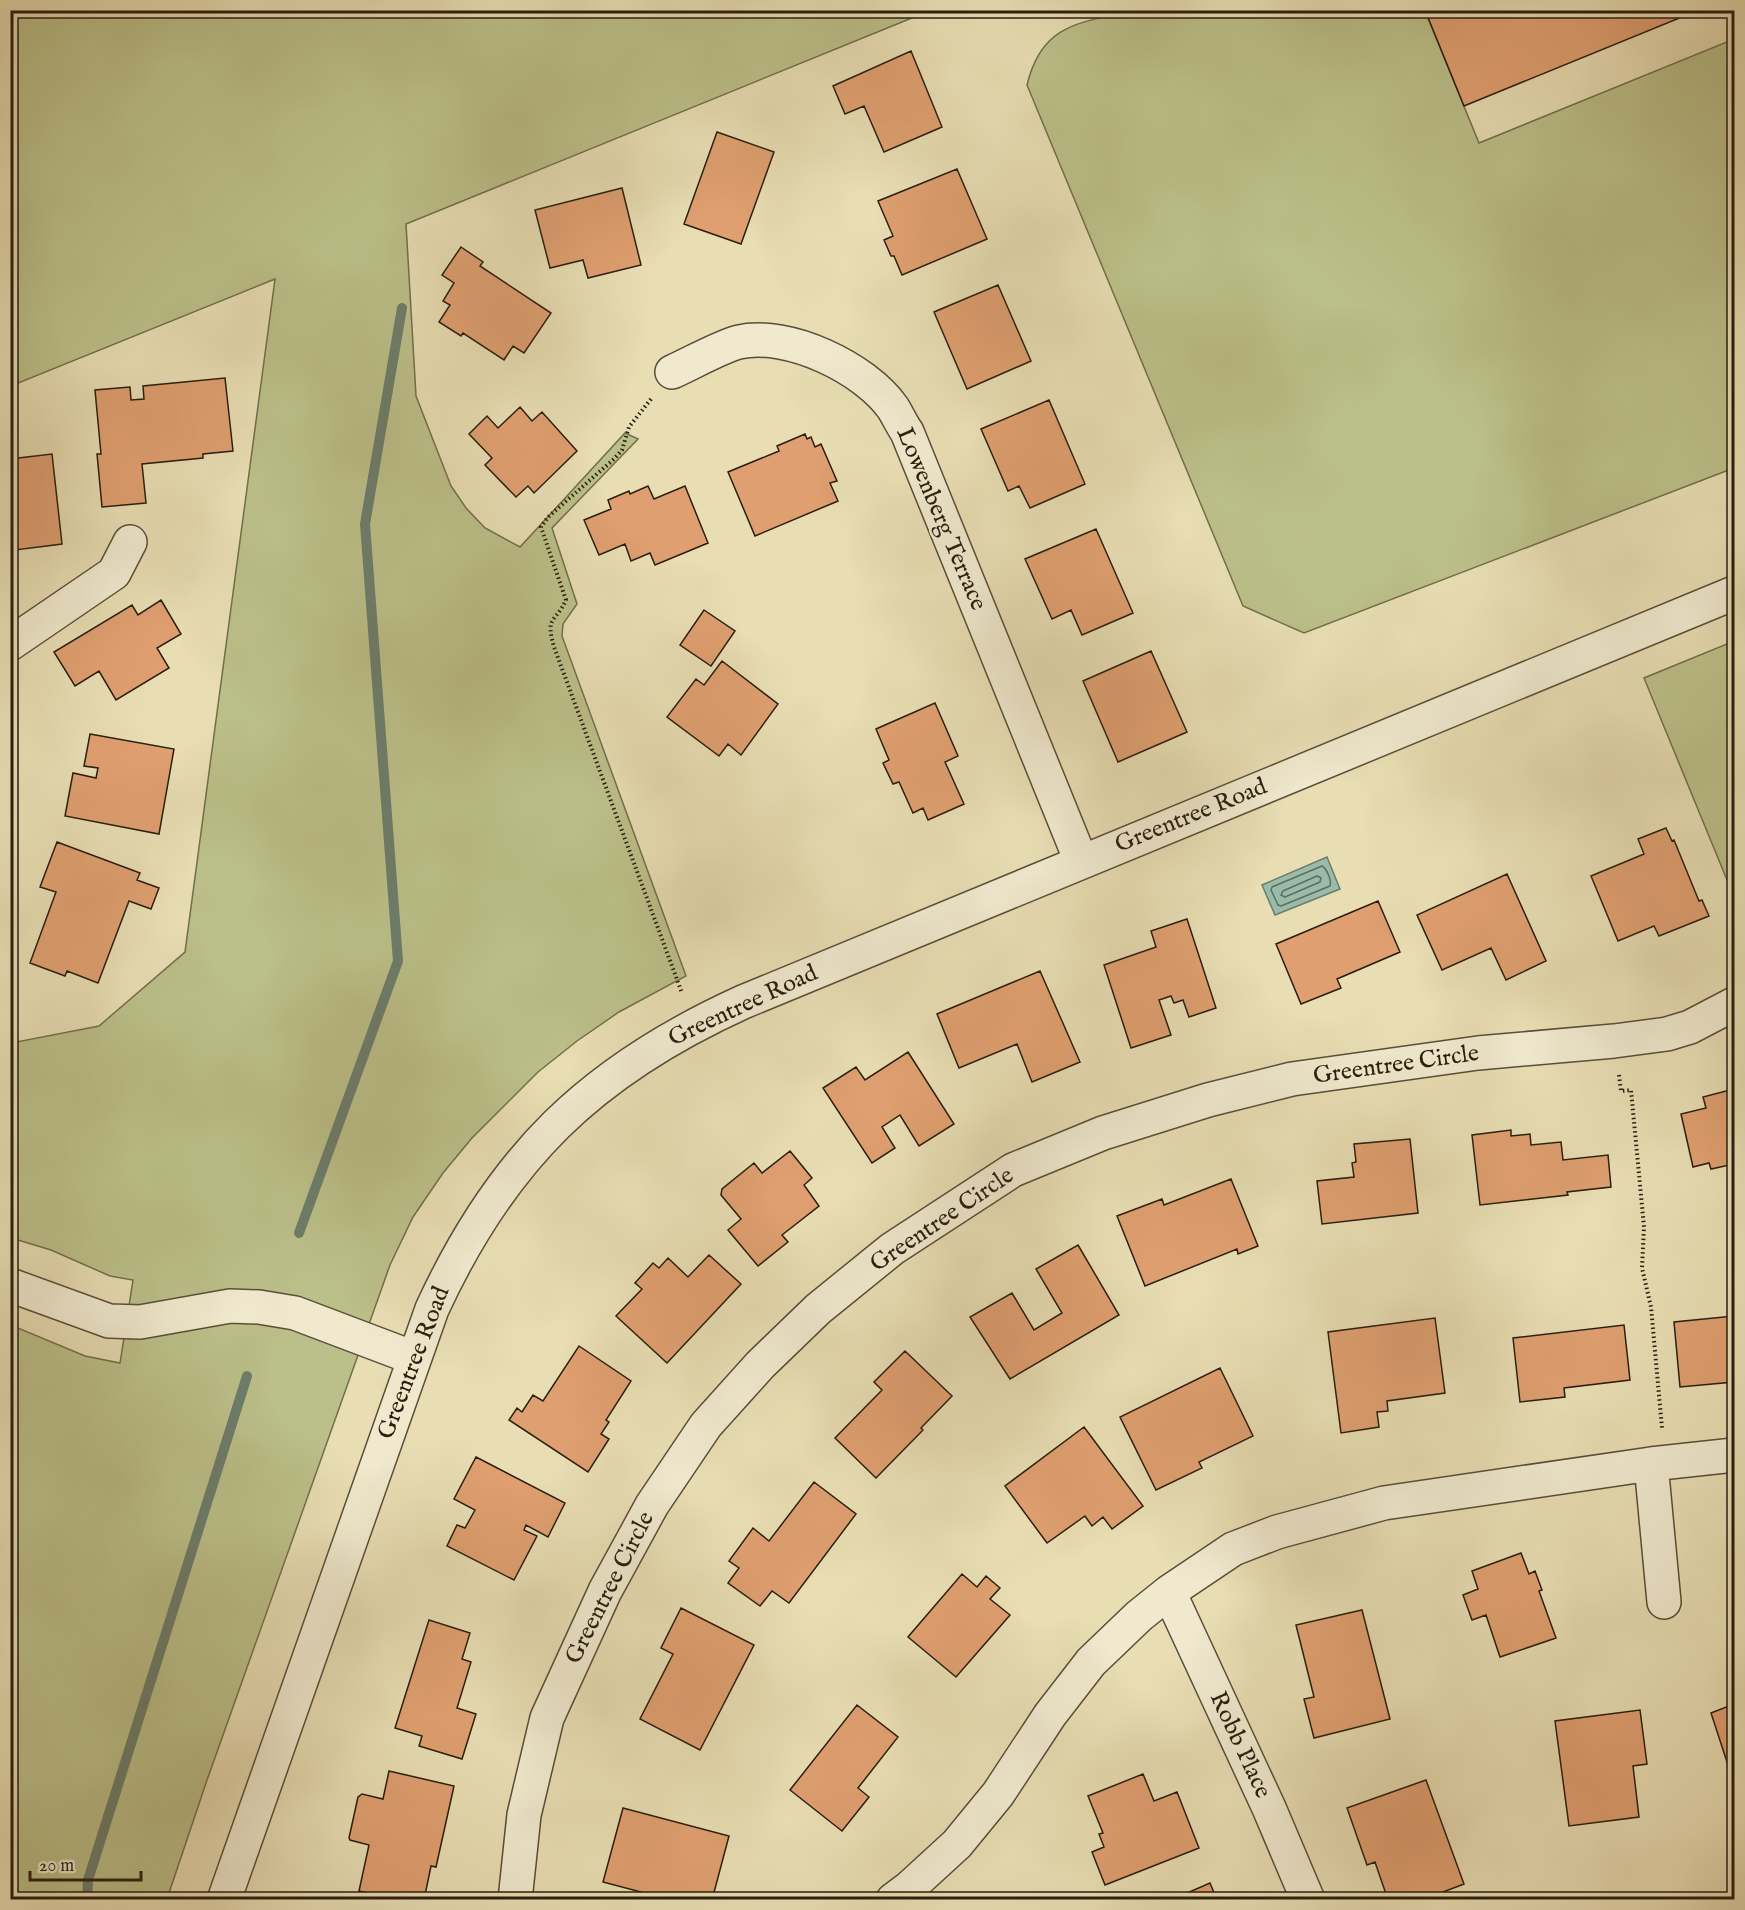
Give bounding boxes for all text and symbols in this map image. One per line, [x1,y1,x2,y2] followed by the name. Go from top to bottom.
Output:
[888,423,994,615] street label: Lowenberg Terrace
[1110,771,1272,861] street label: Greentree Road
[663,958,823,1054] street label: Greentree Road
[1311,1038,1481,1092] street label: Greentree Circle
[864,1160,1020,1280] street label: Greentree Circle
[371,1282,457,1444] street label: Greentree Road
[558,1507,662,1669] street label: Greentree Circle
[1202,1687,1278,1803] street label: Robb Place
[30,1844,141,1882] scale bar
[39,1855,74,1878] text: 20 m

